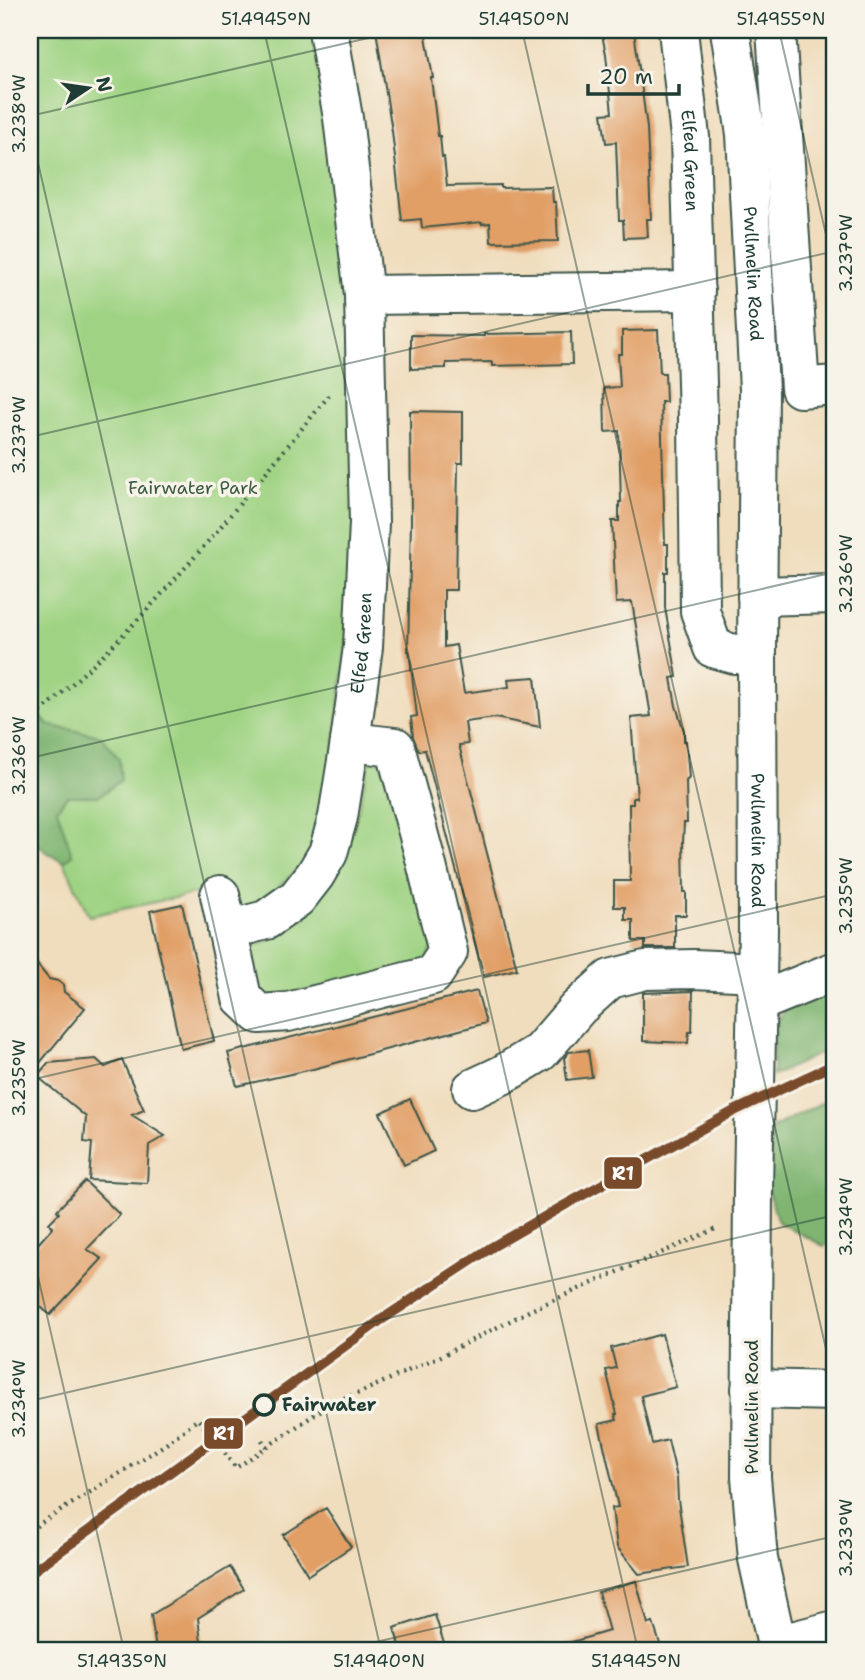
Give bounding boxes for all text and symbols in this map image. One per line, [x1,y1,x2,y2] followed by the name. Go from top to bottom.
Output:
[221,7,311,31] text: 51.4945°N
[479,7,569,31] text: 51.4950°N
[737,7,825,31] text: 51.4955°N
[52,52,122,122] north arrow
[588,52,680,96] scale bar
[599,63,653,91] text: 20 m
[7,74,31,154] text: 3.238°W
[90,74,118,94] text: N
[675,108,704,212] street label: Elfed Green
[738,206,768,342] street label: Pwllmelin Road
[834,214,858,292] text: 3.237°W
[7,396,31,474] text: 3.237°W
[128,476,258,500] park label: Fairwater Park
[834,534,858,614] text: 3.236°W
[345,592,378,695] street label: Elfed Green
[7,716,31,796] text: 3.236°W
[745,773,770,908] street label: Pwllmelin Road
[834,857,858,935] text: 3.235°W
[7,1039,31,1117] text: 3.235°W
[603,1156,643,1190] line badge: R1
[612,1161,634,1186] text: R1
[834,1177,858,1257] text: 3.234°W
[740,1340,764,1475] street label: Pwllmelin Road
[7,1359,31,1439] text: 3.234°W
[282,1393,377,1417] place label: Fairwater
[253,1394,275,1416] marker: Fairwater
[203,1417,244,1450] line badge: R1
[213,1421,235,1446] text: R1
[834,1499,858,1577] text: 3.233°W
[77,1649,167,1673] text: 51.4935°N
[333,1649,425,1673] text: 51.4940°N
[591,1649,681,1673] text: 51.4945°N

